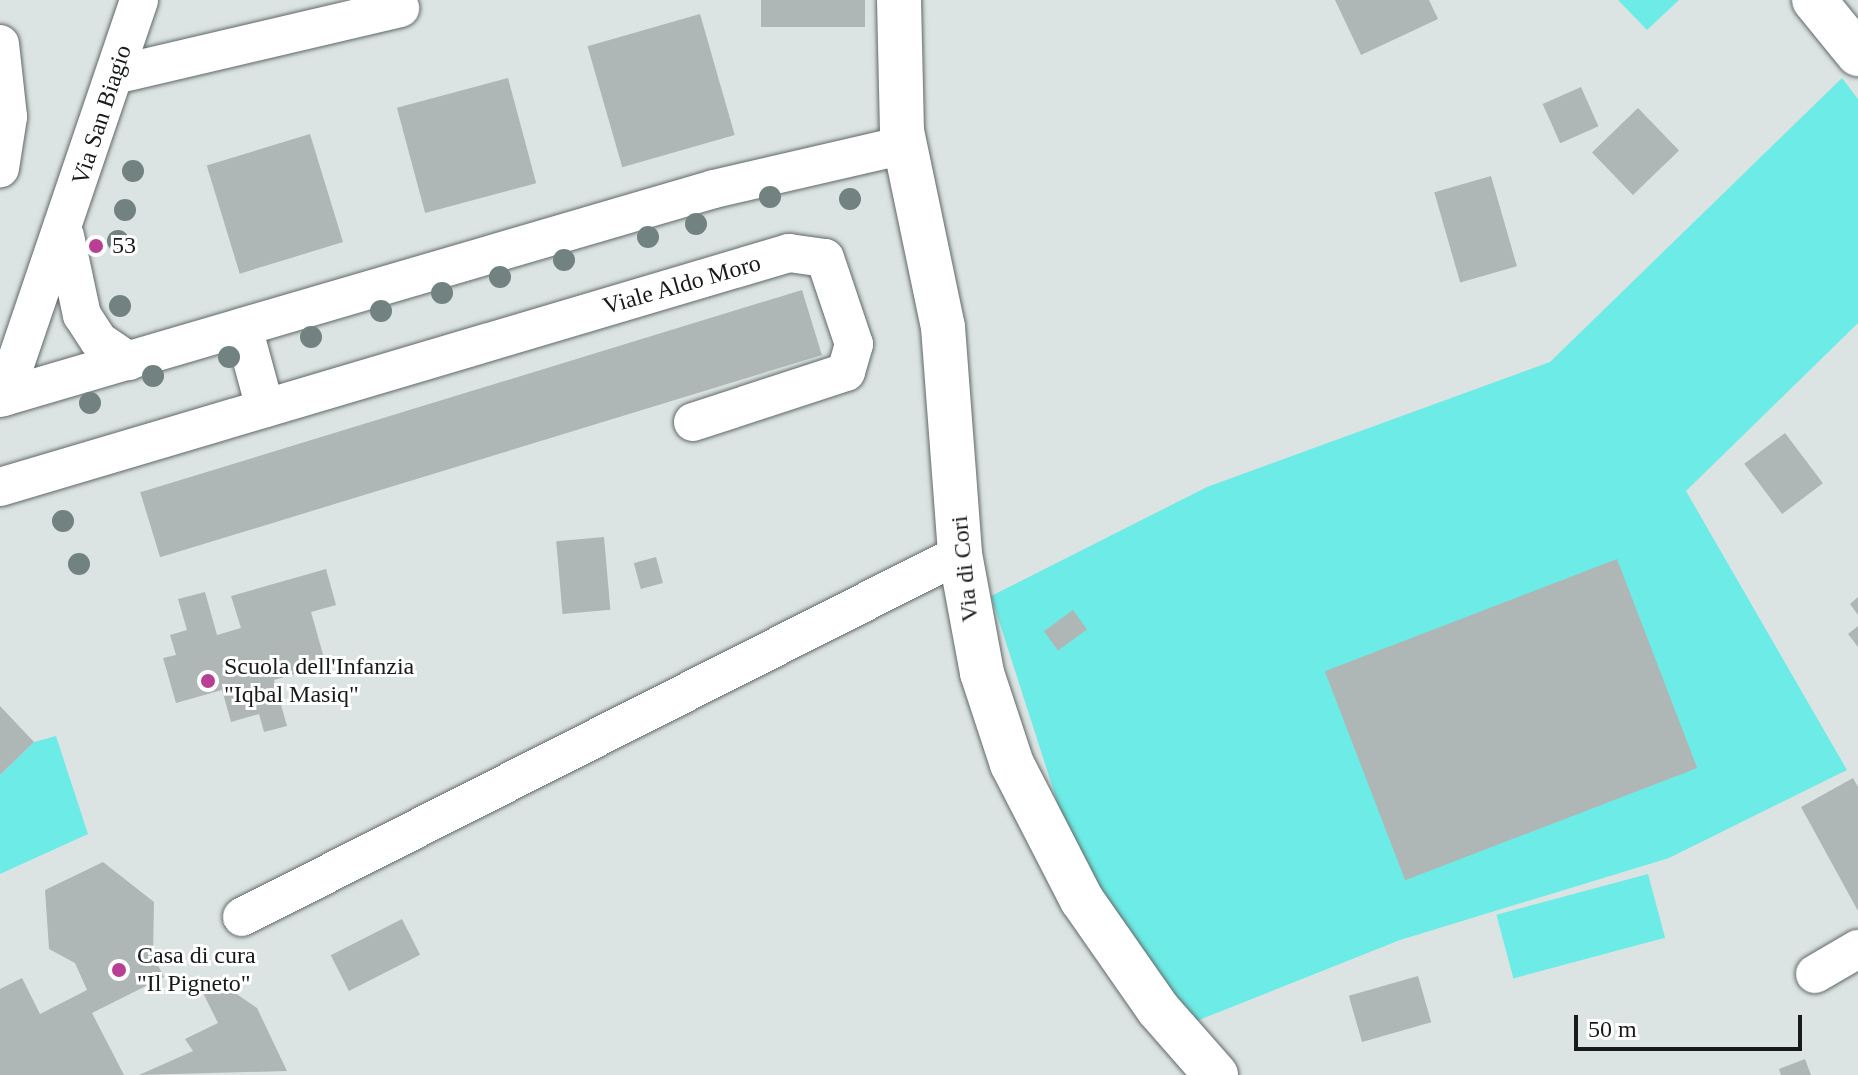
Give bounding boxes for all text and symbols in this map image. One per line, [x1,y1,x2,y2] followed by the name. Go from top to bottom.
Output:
[66,42,138,188] street label: Via San Biagio
[112,232,136,260] place label: 53
[87,237,105,255] marker: 53
[599,249,765,321] street label: Viale Aldo Moro
[945,515,985,623] street label: Via di Cori
[224,653,414,709] place label: Scuola dell'Infanzia "Iqbal Masiq"
[199,672,217,690] marker: Scuola dell'Infanzia "Iqbal Masiq"
[137,942,256,998] place label: Casa di cura "Il Pigneto"
[108,959,130,981] marker: Casa di cura "Il Pigneto"
[1578,999,1806,1049] scale bar
[1588,1016,1637,1042] text: 50 m

